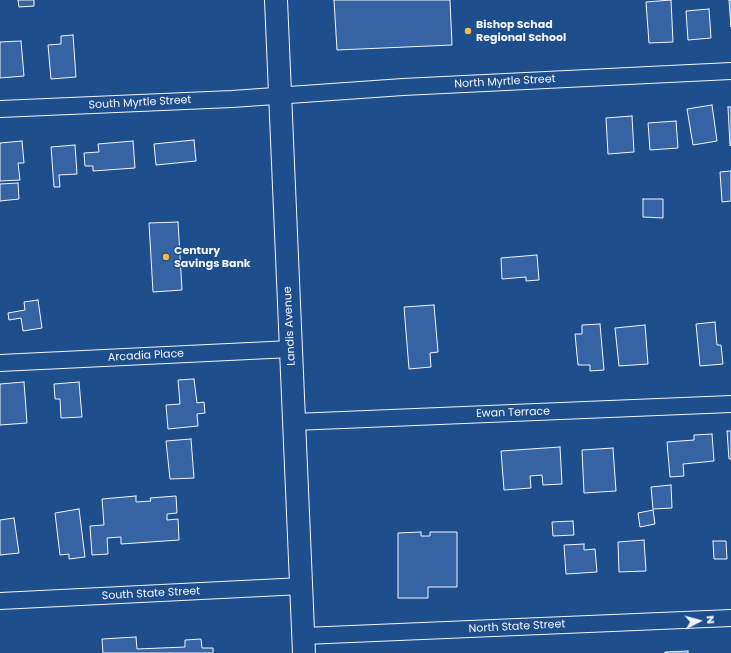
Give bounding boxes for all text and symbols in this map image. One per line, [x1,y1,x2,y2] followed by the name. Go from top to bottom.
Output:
[476,18,566,44] place label: Bishop Schad Regional School
[463,26,473,36] marker: Bishop Schad Regional School
[454,73,556,91] street label: North Myrtle Street
[88,94,192,112] street label: South Myrtle Street
[174,244,251,270] place label: Century Savings Bank
[161,252,171,262] marker: Century Savings Bank
[281,286,299,366] street label: Landis Avenue
[108,347,184,365] street label: Arcadia Place
[476,405,550,421] street label: Ewan Terrace
[102,585,200,603] street label: South State Street
[679,601,719,641] north arrow
[703,615,719,625] text: N
[468,618,566,636] street label: North State Street

